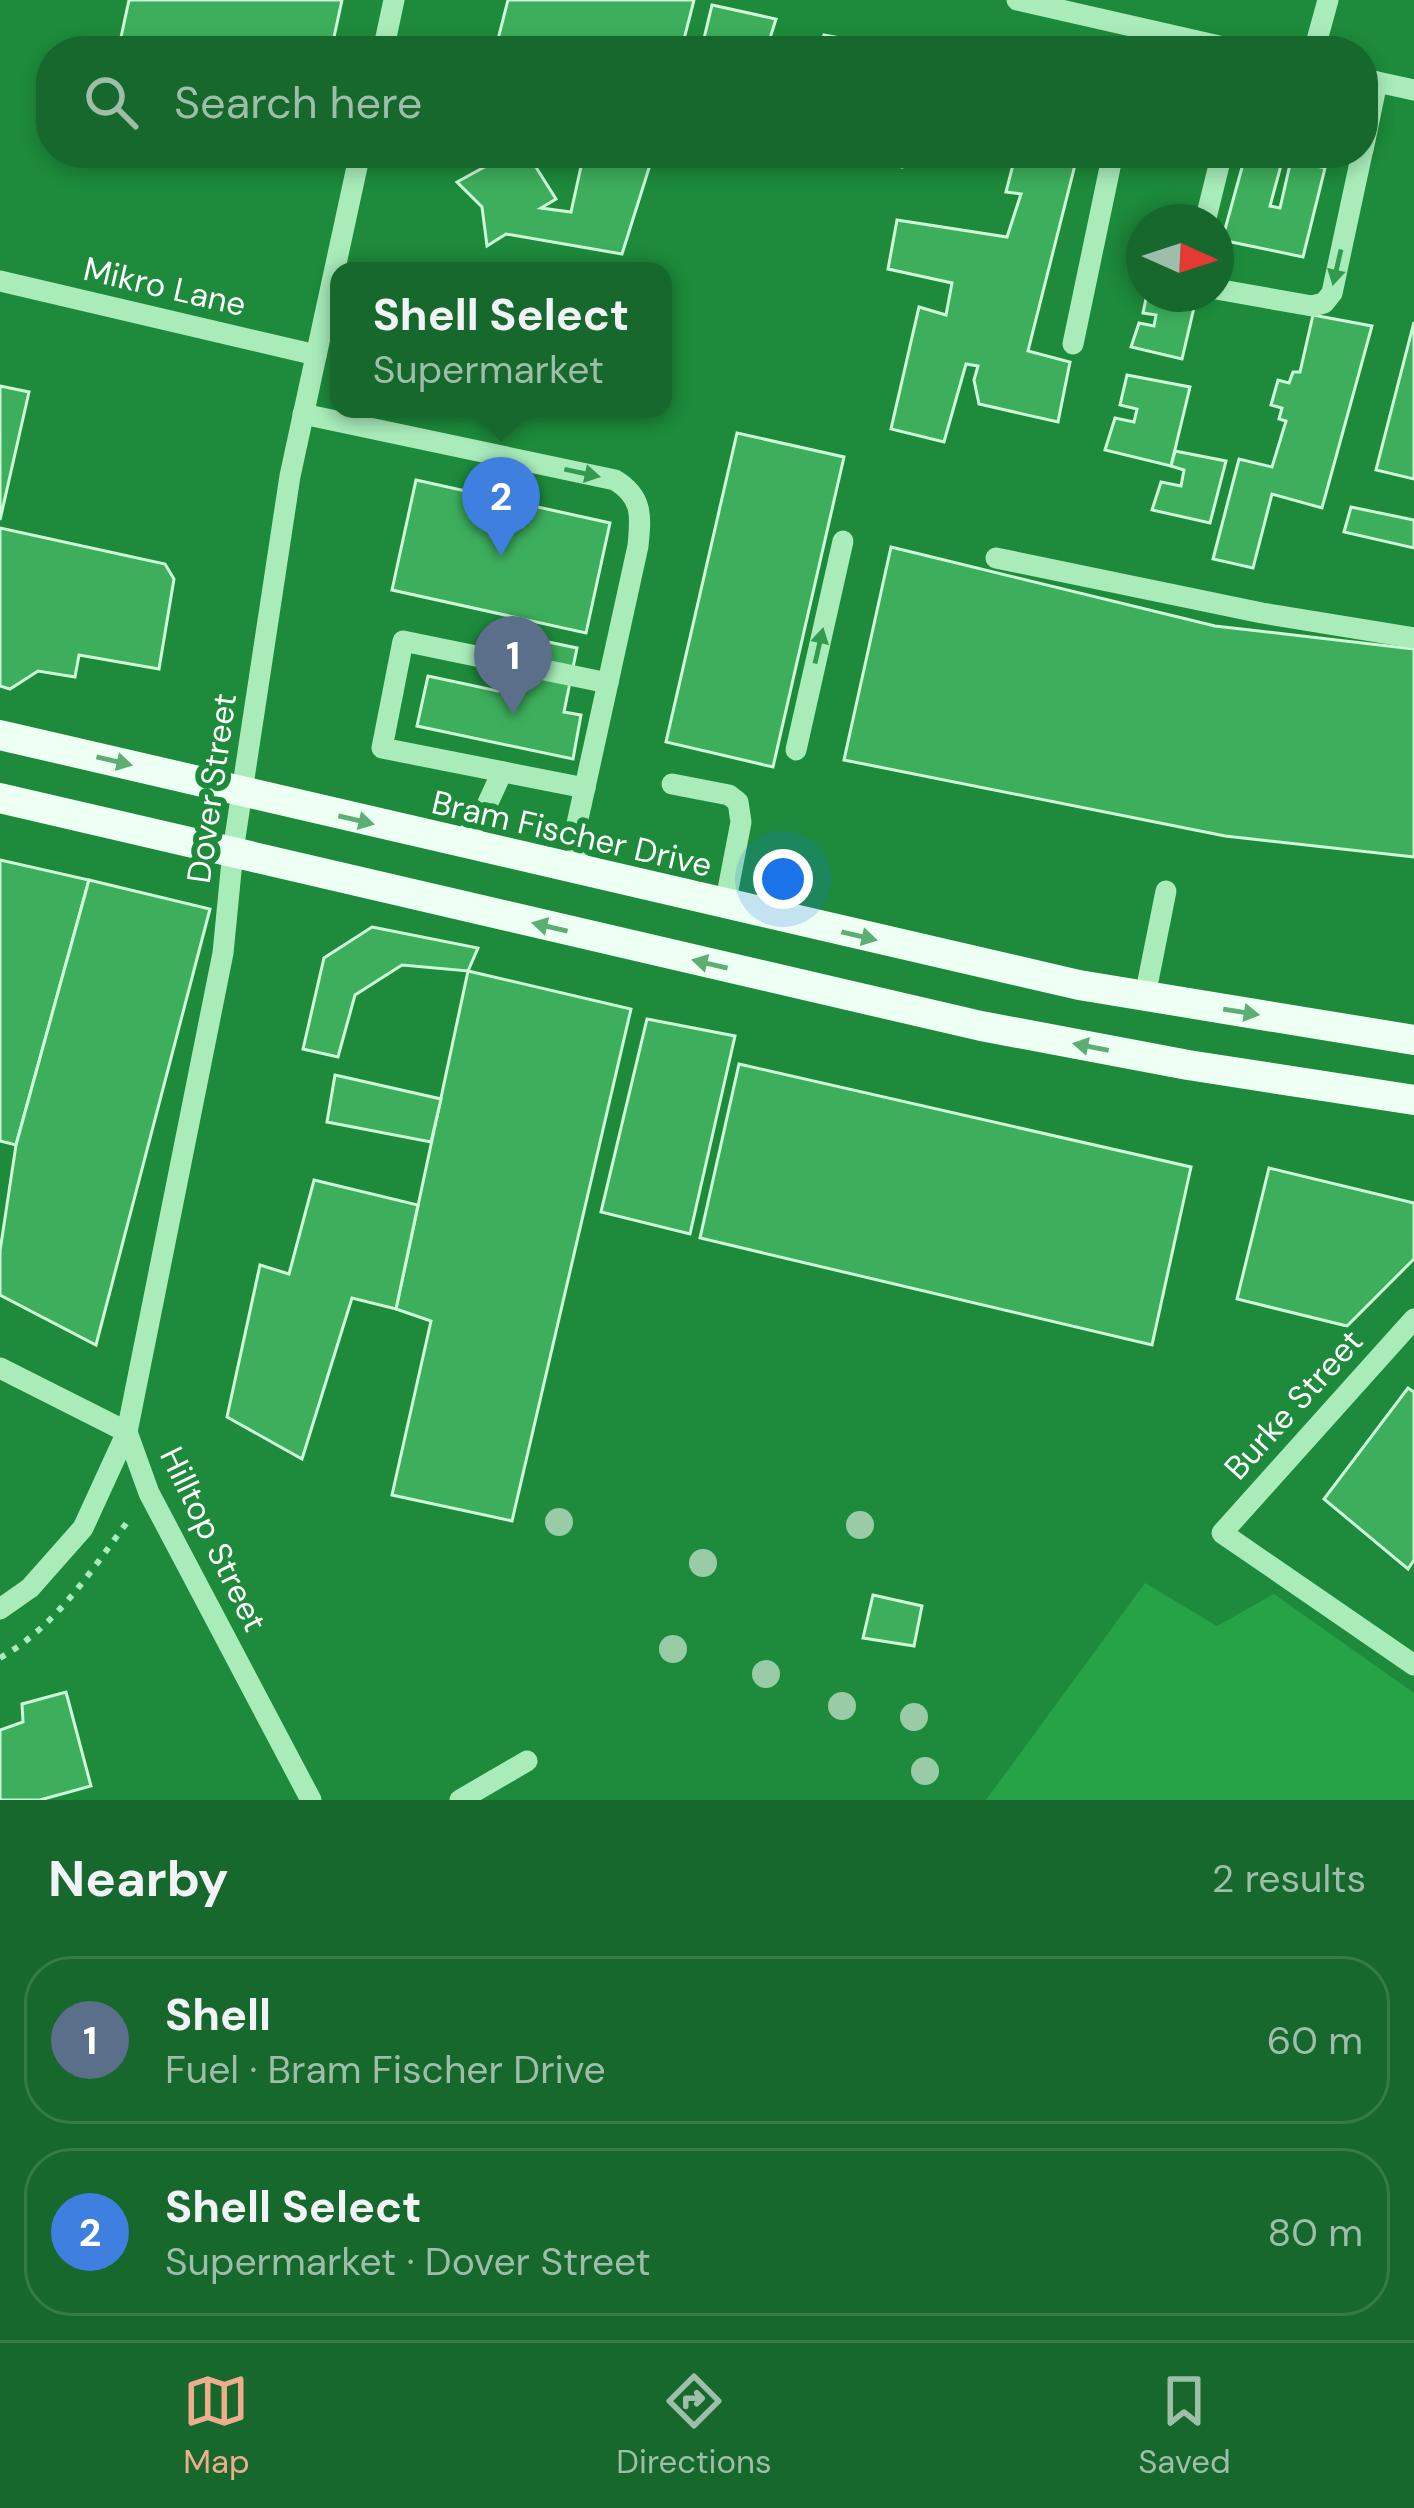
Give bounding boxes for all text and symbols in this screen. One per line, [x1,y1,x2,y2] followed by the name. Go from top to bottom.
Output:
[36,36,1378,168] search box
[78,69,144,135] icon: search
[174,73,422,132] text: Search here
[1126,204,1234,312] north arrow
[80,247,250,326] street label: Mikro Lane
[1327,249,1346,287] one-way arrow
[330,262,672,418] popup
[373,285,629,344] text: Shell Select
[373,344,604,395] text: Supermarket
[462,457,540,556] pin: 2
[563,464,601,483] one-way arrow
[474,616,552,715] pin: 1
[811,626,830,664] one-way arrow
[177,690,246,886] street label: Dover Street
[96,752,133,771] one-way arrow
[428,780,716,887] street label: Bram Fischer Drive
[338,811,375,830] one-way arrow
[753,849,813,909] your location
[532,917,569,936] one-way arrow
[841,927,878,946] one-way arrow
[691,954,729,973] one-way arrow
[1223,1003,1261,1021] one-way arrow
[1072,1037,1110,1056] one-way arrow
[1215,1320,1372,1488] street label: Burke Street
[150,1440,277,1639] street label: Hilltop Street
[48,1845,229,1912] text: Nearby
[1212,1853,1366,1904] text: 2 results
[165,1985,271,2044] text: Shell
[83,2015,97,2066] text: 1
[1267,2015,1363,2066] text: 60 m
[165,2044,606,2095] text: Fuel · Bram Fischer Drive
[165,2177,422,2236] text: Shell Select
[79,2207,101,2258] text: 2
[1267,2207,1363,2258] text: 80 m
[165,2236,651,2287] text: Supermarket · Dover Street
[183,2368,250,2483] tab: Map
[616,2368,772,2483] tab: Directions
[1138,2368,1231,2483] tab: Saved

